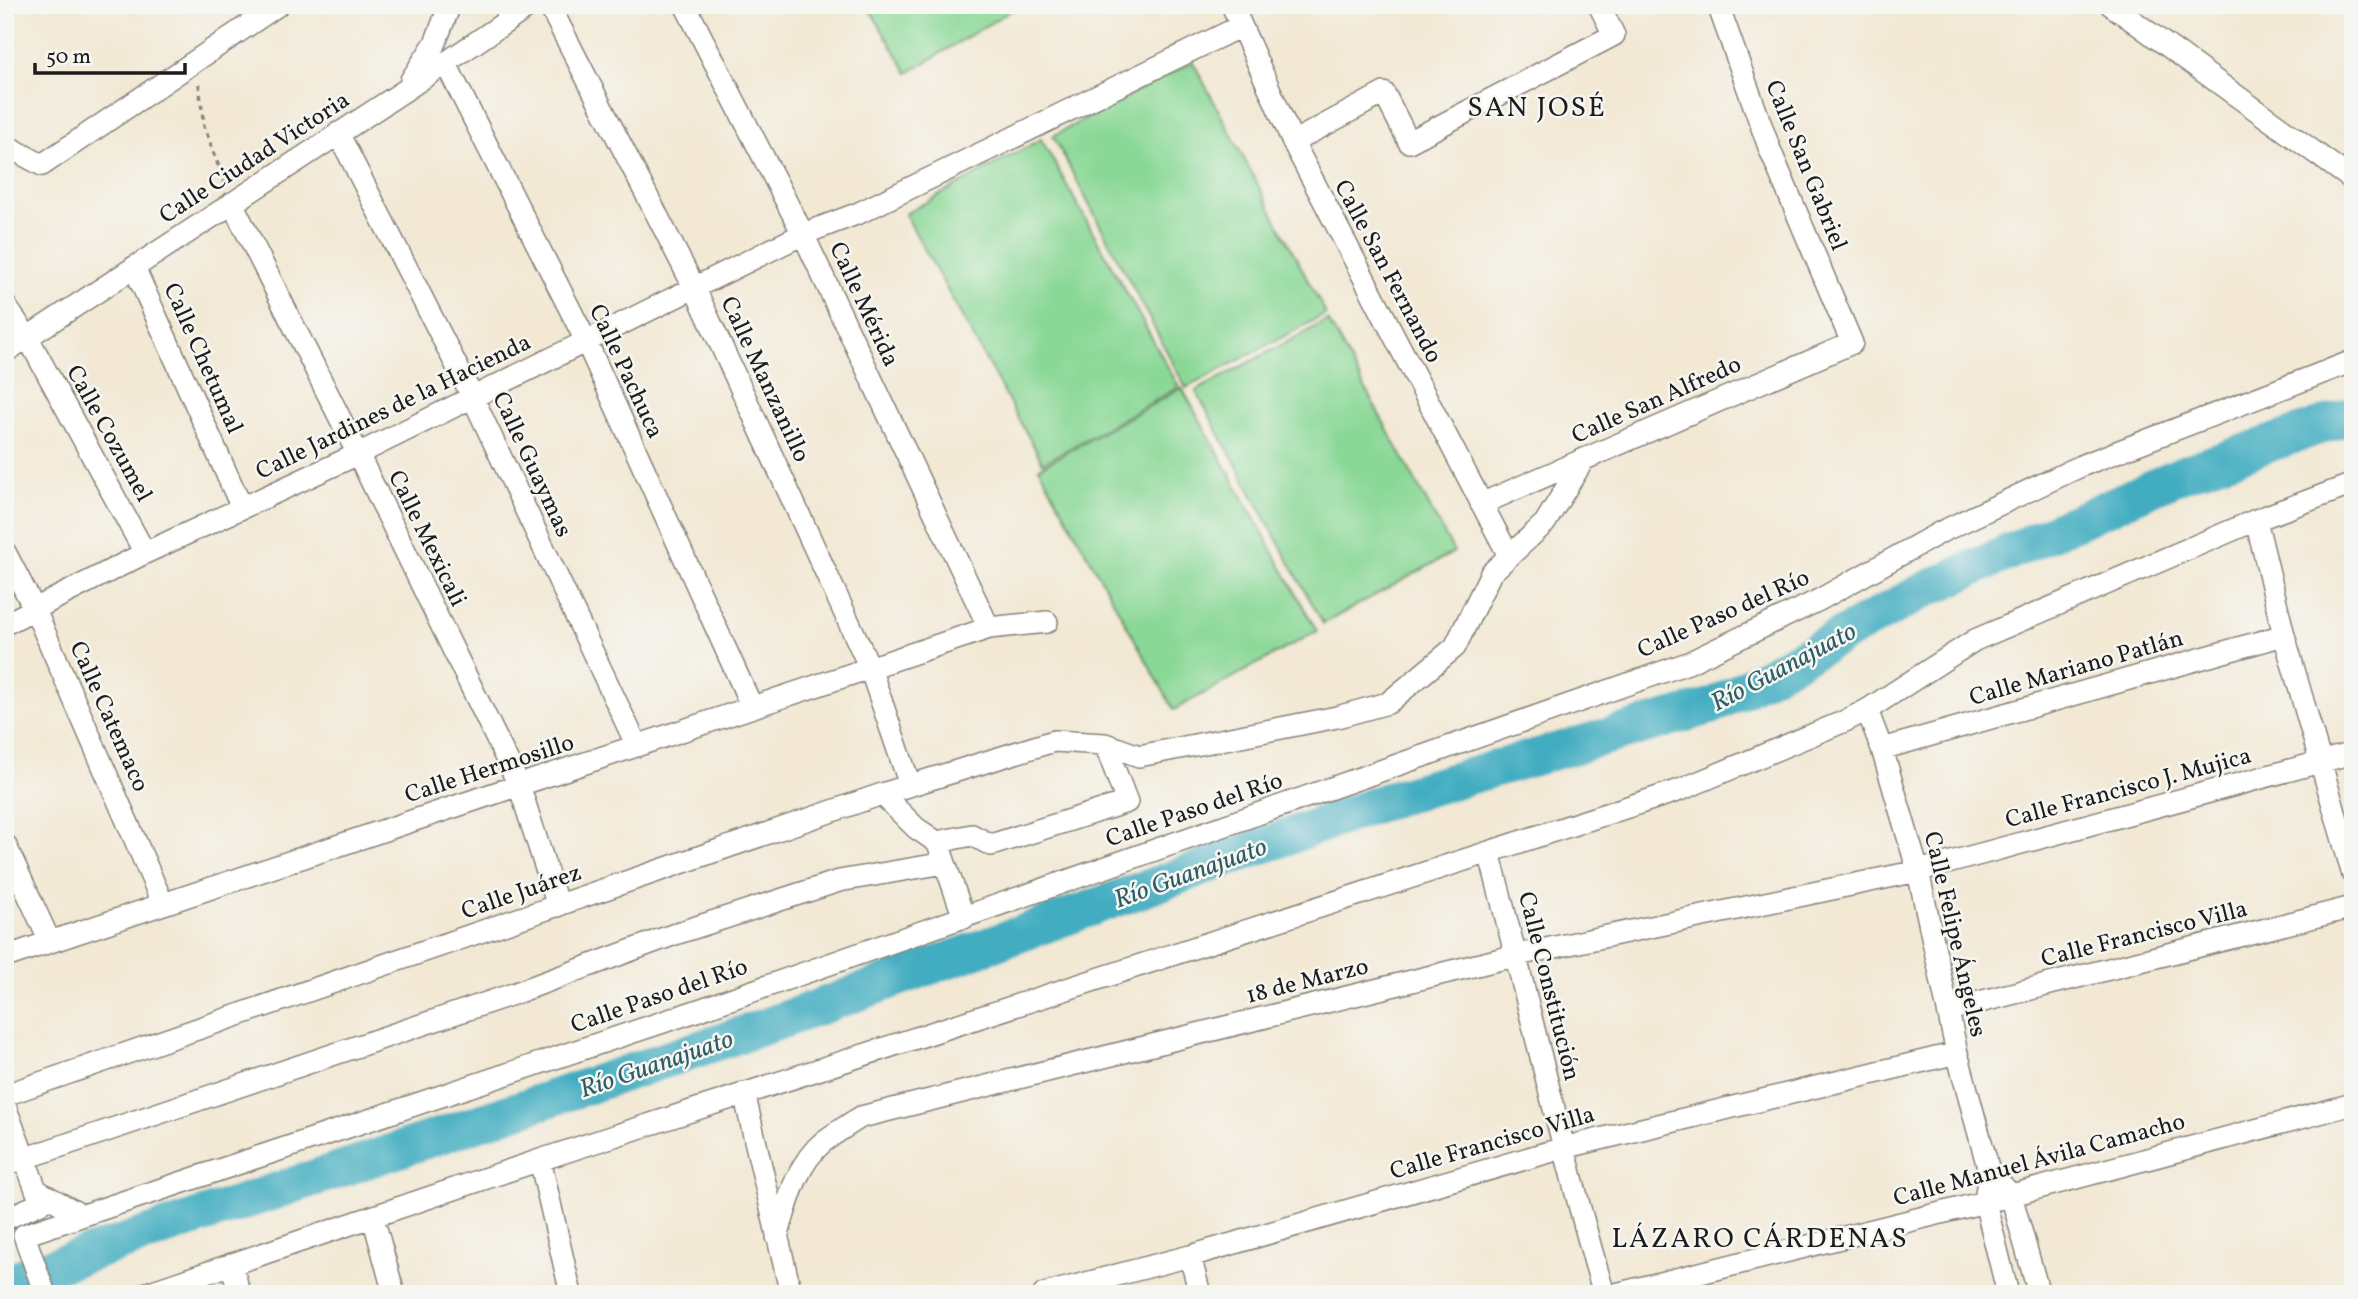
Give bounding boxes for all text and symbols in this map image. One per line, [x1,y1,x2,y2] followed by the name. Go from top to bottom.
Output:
[35,32,186,76] scale bar
[46,43,91,72] text: 50 m
[1755,75,1855,256] street label: Calle San Gabriel
[153,84,357,233] street label: Calle Ciudad Victoria
[1467,89,1607,128] district label: SAN JOSÉ
[1325,174,1450,370] street label: Calle San Fernando
[819,237,907,373] street label: Calle Mérida
[154,278,251,440] street label: Calle Chetumal
[711,291,818,468] street label: Calle Manzanillo
[579,299,671,445] street label: Calle Pachuca
[251,326,537,489] street label: Calle Jardines de la Hacienda
[1567,348,1747,453] street label: Calle San Alfredo
[57,359,160,509] street label: Calle Cozumel
[483,387,580,543] street label: Calle Guaymas
[378,465,474,613] street label: Calle Mexicali
[1632,562,1815,668] street label: Calle Paso del Río
[1705,614,1863,721] water label: Río Guanajuato
[1966,622,2187,716] street label: Calle Mariano Patlán
[60,636,157,798] street label: Calle Catemaco
[401,726,579,813] street label: Calle Hermosillo
[2002,740,2255,838] street label: Calle Francisco J. Mujica
[1102,765,1288,857] street label: Calle Paso del Río
[1914,828,1994,1040] street label: Calle Felipe Ángeles
[1109,829,1272,918] water label: Río Guanajuato
[457,856,586,929] street label: Calle Juárez
[1508,888,1588,1085] street label: Calle Constitución
[2038,893,2251,977] street label: Calle Francisco Villa
[1243,950,1372,1014] street label: 18 de Marzo
[567,951,753,1043] street label: Calle Paso del Río
[575,1022,738,1108] water label: Río Guanajuato
[1386,1098,1599,1189] street label: Calle Francisco Villa
[1890,1106,2189,1216] street label: Calle Manuel Ávila Camacho
[1611,1220,1909,1259] district label: LÁZARO CÁRDENAS

